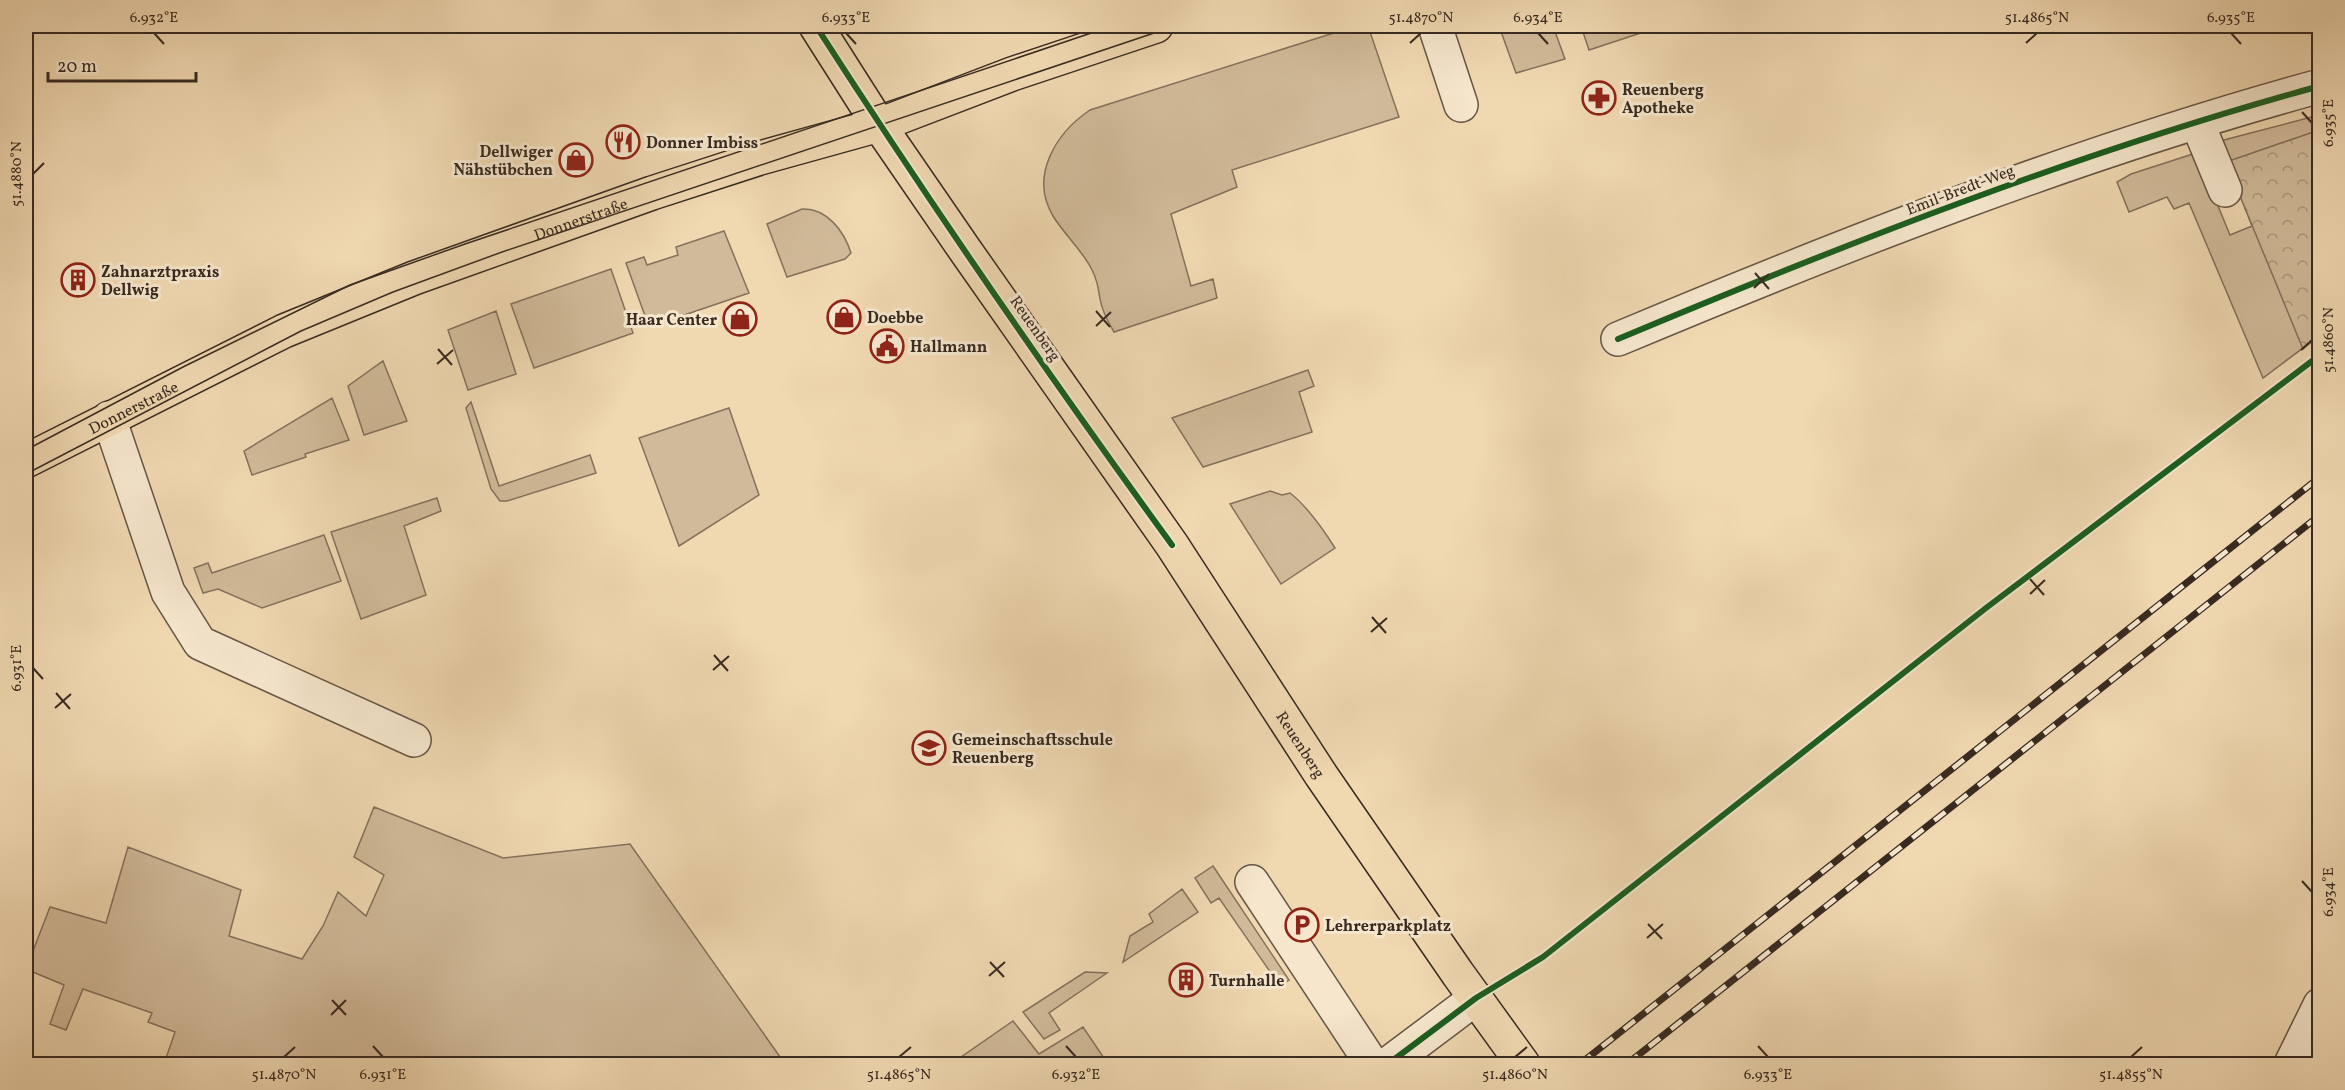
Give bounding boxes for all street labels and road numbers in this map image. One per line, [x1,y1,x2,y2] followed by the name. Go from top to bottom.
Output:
[1903,160,2018,222] street label: Emil-Bredt-Weg
[531,194,631,247] street label: Donnerstraße
[1004,292,1065,366] street label: Reuenberg
[85,377,183,441] street label: Donnerstraße
[1270,708,1329,783] street label: Reuenberg

